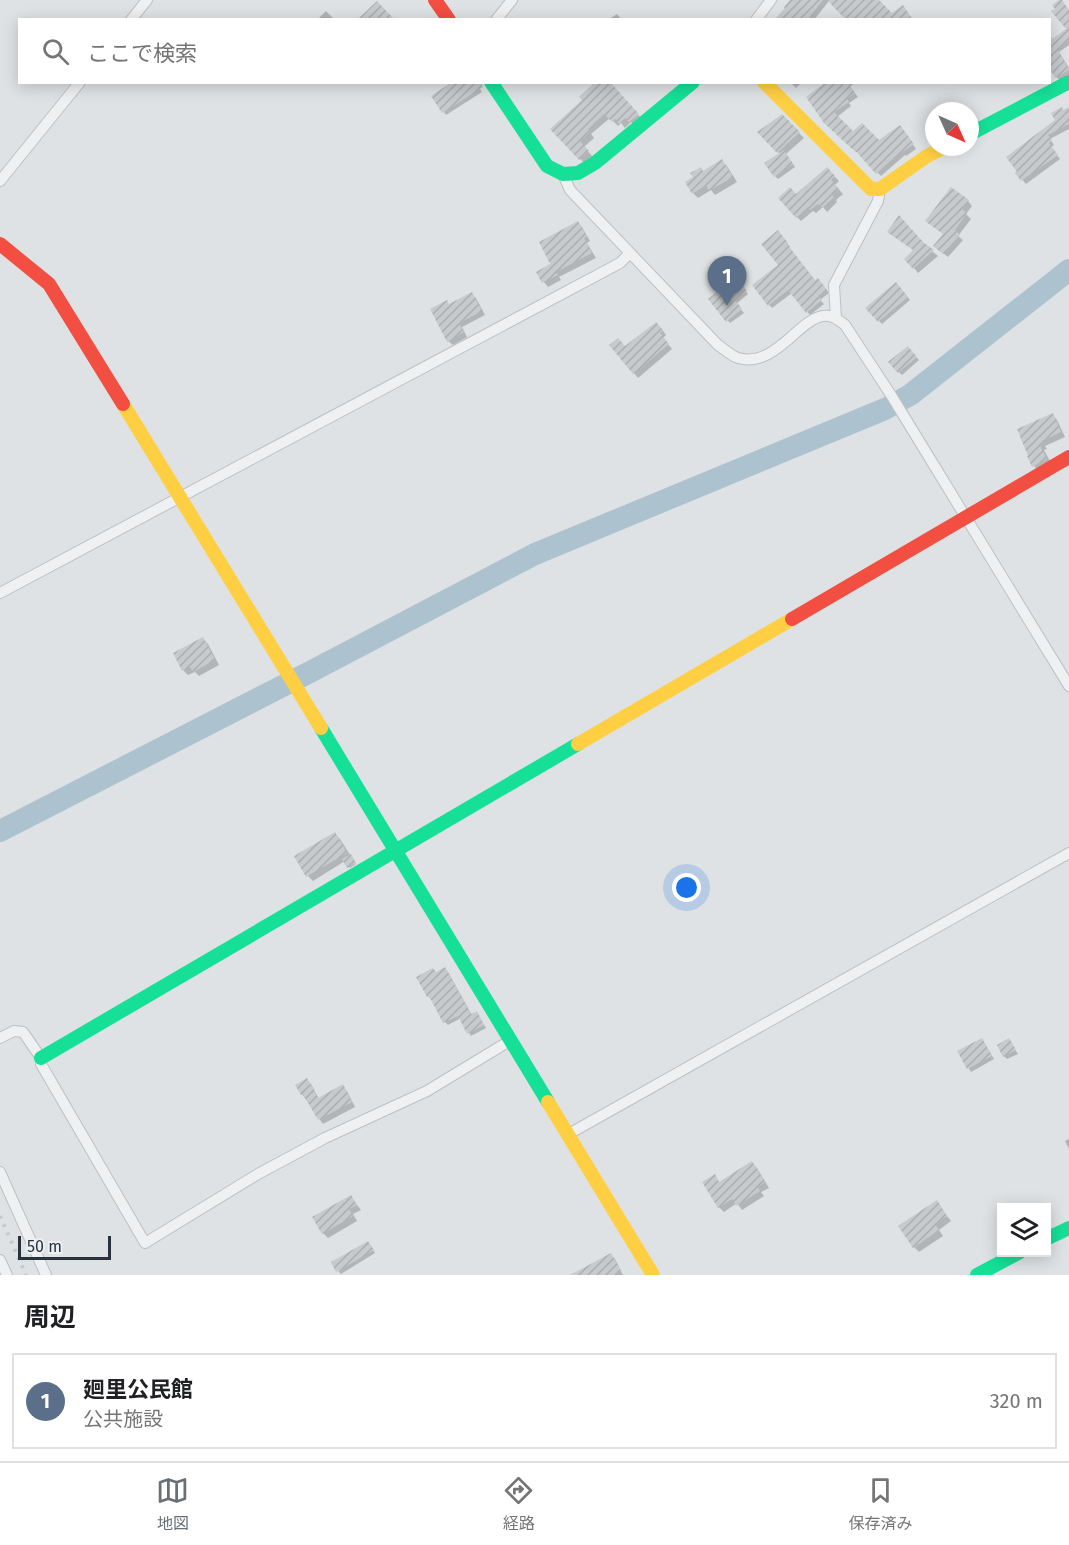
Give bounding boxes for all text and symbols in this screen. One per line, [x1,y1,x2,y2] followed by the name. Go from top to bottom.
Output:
[18,18,1051,84] search box
[39,35,72,68] icon: search
[87,40,197,67] text: ここで検索
[925,102,979,156] north arrow
[708,256,746,306] pin: 1
[672,873,701,902] your location
[997,1203,1051,1257] map controls
[997,1203,1051,1257] button: layers
[18,1233,111,1260] scale bar
[27,1237,62,1256] text: 50 m
[24,1302,76,1333] text: 周辺
[83,1376,193,1403] text: 廻里公民館
[41,1389,50,1413] text: 1
[990,1389,1043,1413] text: 320 m
[83,1407,163,1431] text: 公共施設
[156,1474,189,1534] tab: 地図
[502,1474,535,1534] tab: 経路
[848,1474,912,1534] tab: 保存済み

